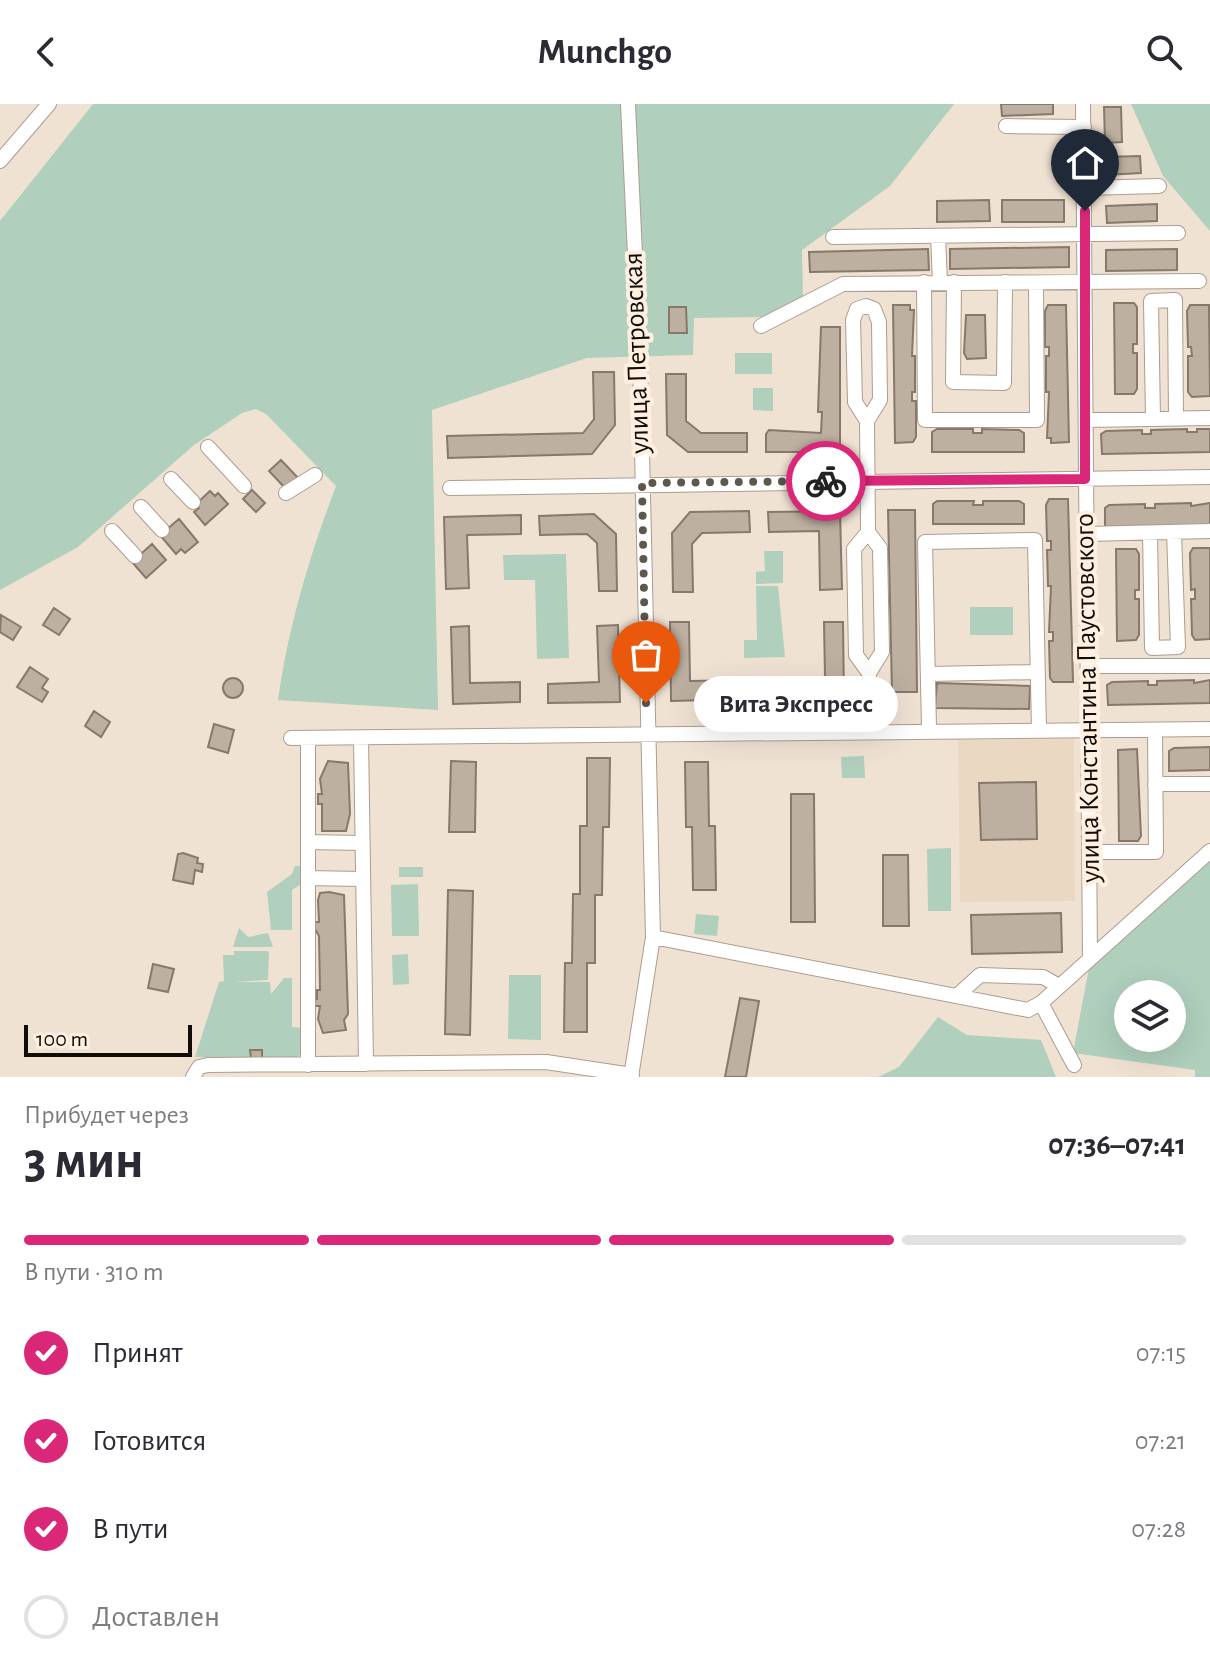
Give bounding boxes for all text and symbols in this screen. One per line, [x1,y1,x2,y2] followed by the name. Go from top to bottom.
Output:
[24,30,68,74] icon: back
[1142,30,1186,74] icon: search
[538,34,672,70] text: Munchgo
[1051,129,1119,211] pin
[1063,141,1107,185] icon: home
[619,252,655,455] street label: улица Петровская
[786,441,866,521] courier
[804,459,848,503] icon: bike
[1071,513,1105,884] street label: улица Константина Паустовского
[612,621,680,703] pin
[624,633,668,677] icon: bag
[694,675,898,731] callout: Вита Экспресс
[719,691,873,717] text: Вита Экспресс
[1114,980,1186,1052] map controls
[1114,980,1186,1052] button: layers
[24,1021,192,1057] scale bar
[36,1028,88,1050] text: 100 m
[24,1102,189,1128] text: Прибудет через
[1048,1130,1186,1160] text: 07:36–07:41
[24,1135,144,1187] text: 3 мин
[24,1259,163,1285] text: В пути · 310 m
[24,1331,68,1375] icon: check
[92,1338,183,1368] text: Принят
[1136,1340,1186,1366] text: 07:15
[24,1419,68,1463] icon: check
[92,1426,206,1456] text: Готовится
[1135,1428,1186,1454] text: 07:21
[24,1507,68,1551] icon: check
[92,1514,169,1544] text: В пути
[1131,1516,1186,1542] text: 07:28
[92,1602,220,1632] text: Доставлен

